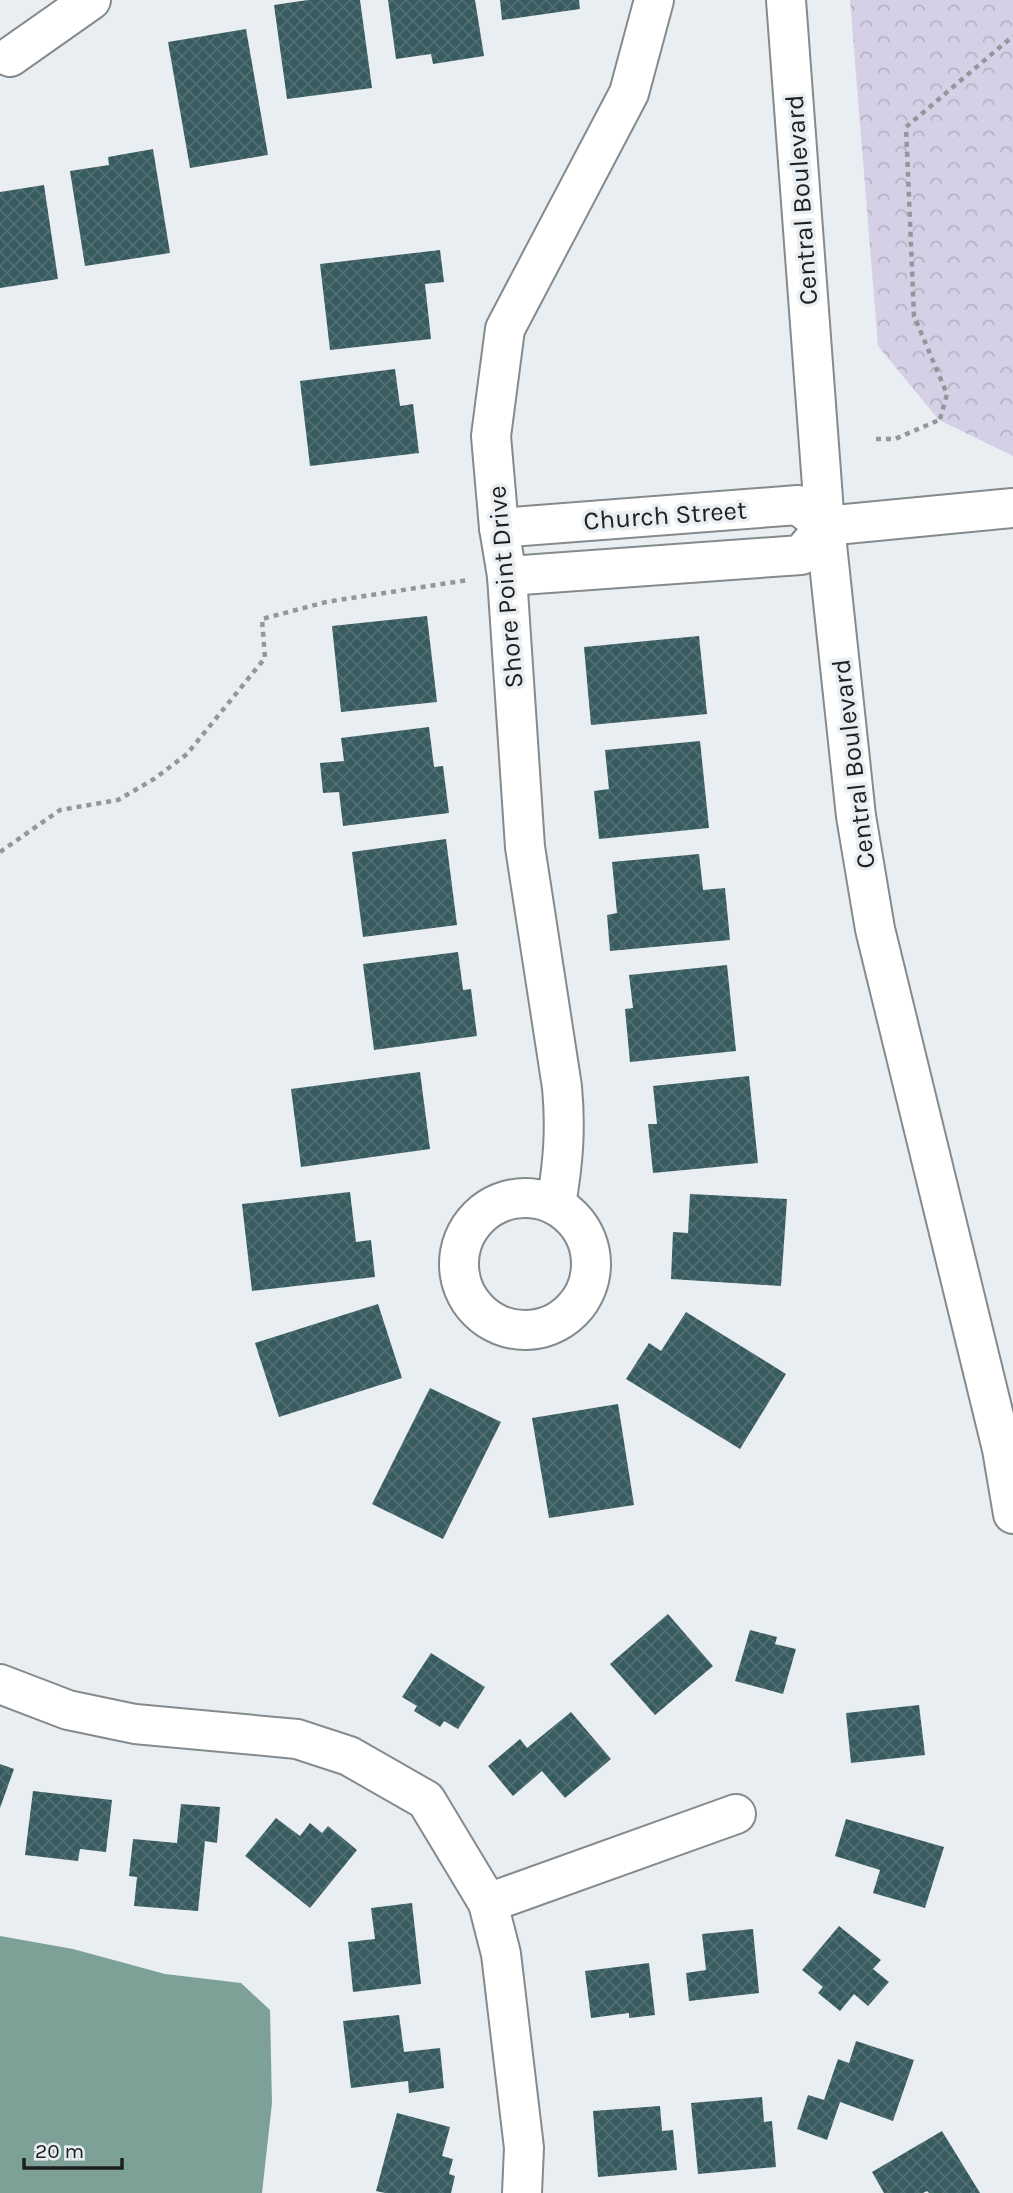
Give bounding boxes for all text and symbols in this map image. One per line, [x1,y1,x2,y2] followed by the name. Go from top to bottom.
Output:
[779,94,824,306] street label: Central Boulevard
[481,484,530,690] street label: Shore Point Drive
[582,494,748,537] street label: Church Street
[825,657,882,870] street label: Central Boulevard
[24,2126,122,2170] scale bar
[35,2139,84,2163] text: 20 m

